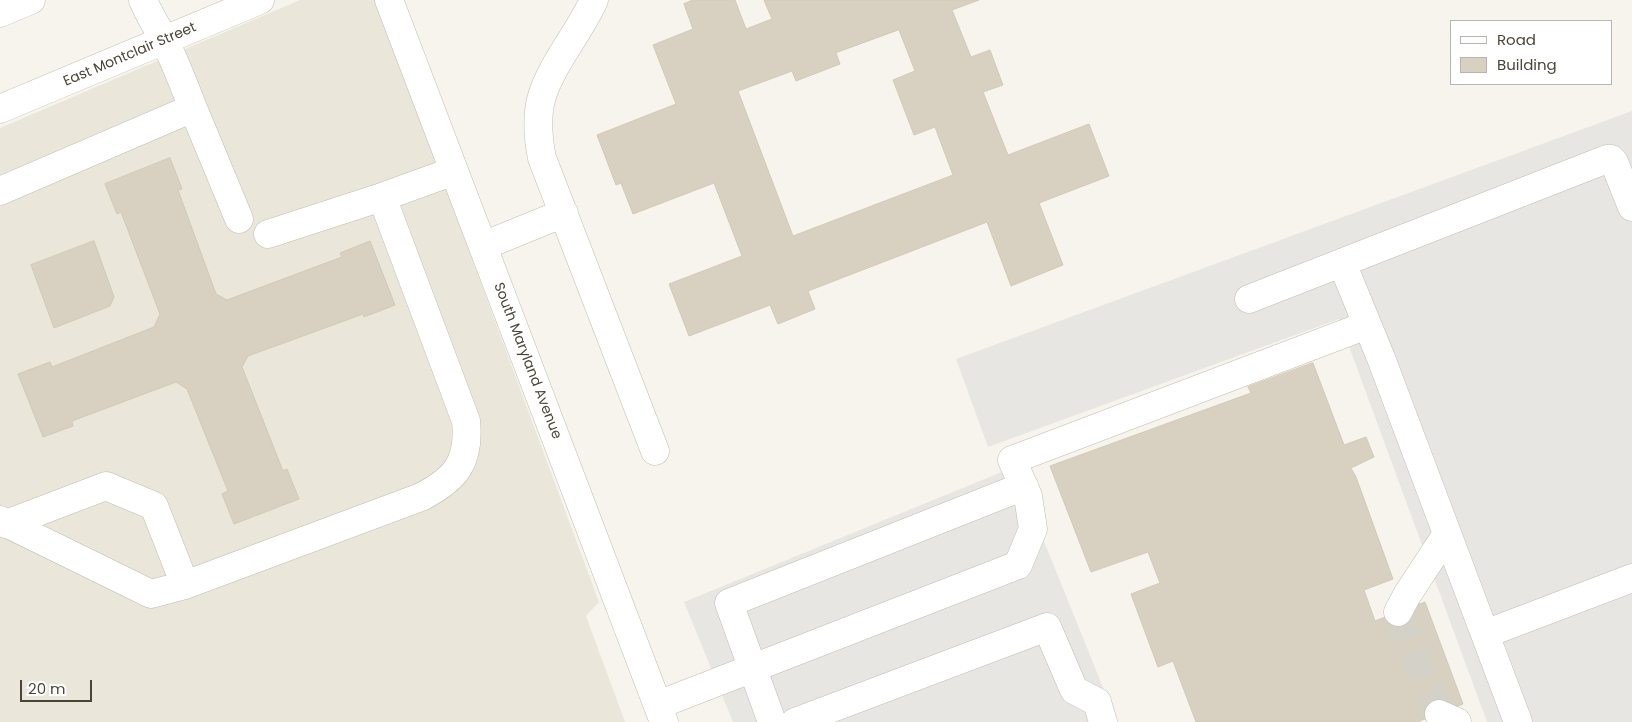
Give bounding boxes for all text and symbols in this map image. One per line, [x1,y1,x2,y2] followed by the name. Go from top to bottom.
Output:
[61,19,199,91] street label: East Montclair Street
[1450,20,1612,85] legend
[1497,29,1536,50] text: Road
[1497,54,1557,75] text: Building
[489,280,565,442] street label: South Maryland Avenue
[22,670,95,702] scale bar
[28,678,66,699] text: 20 m

